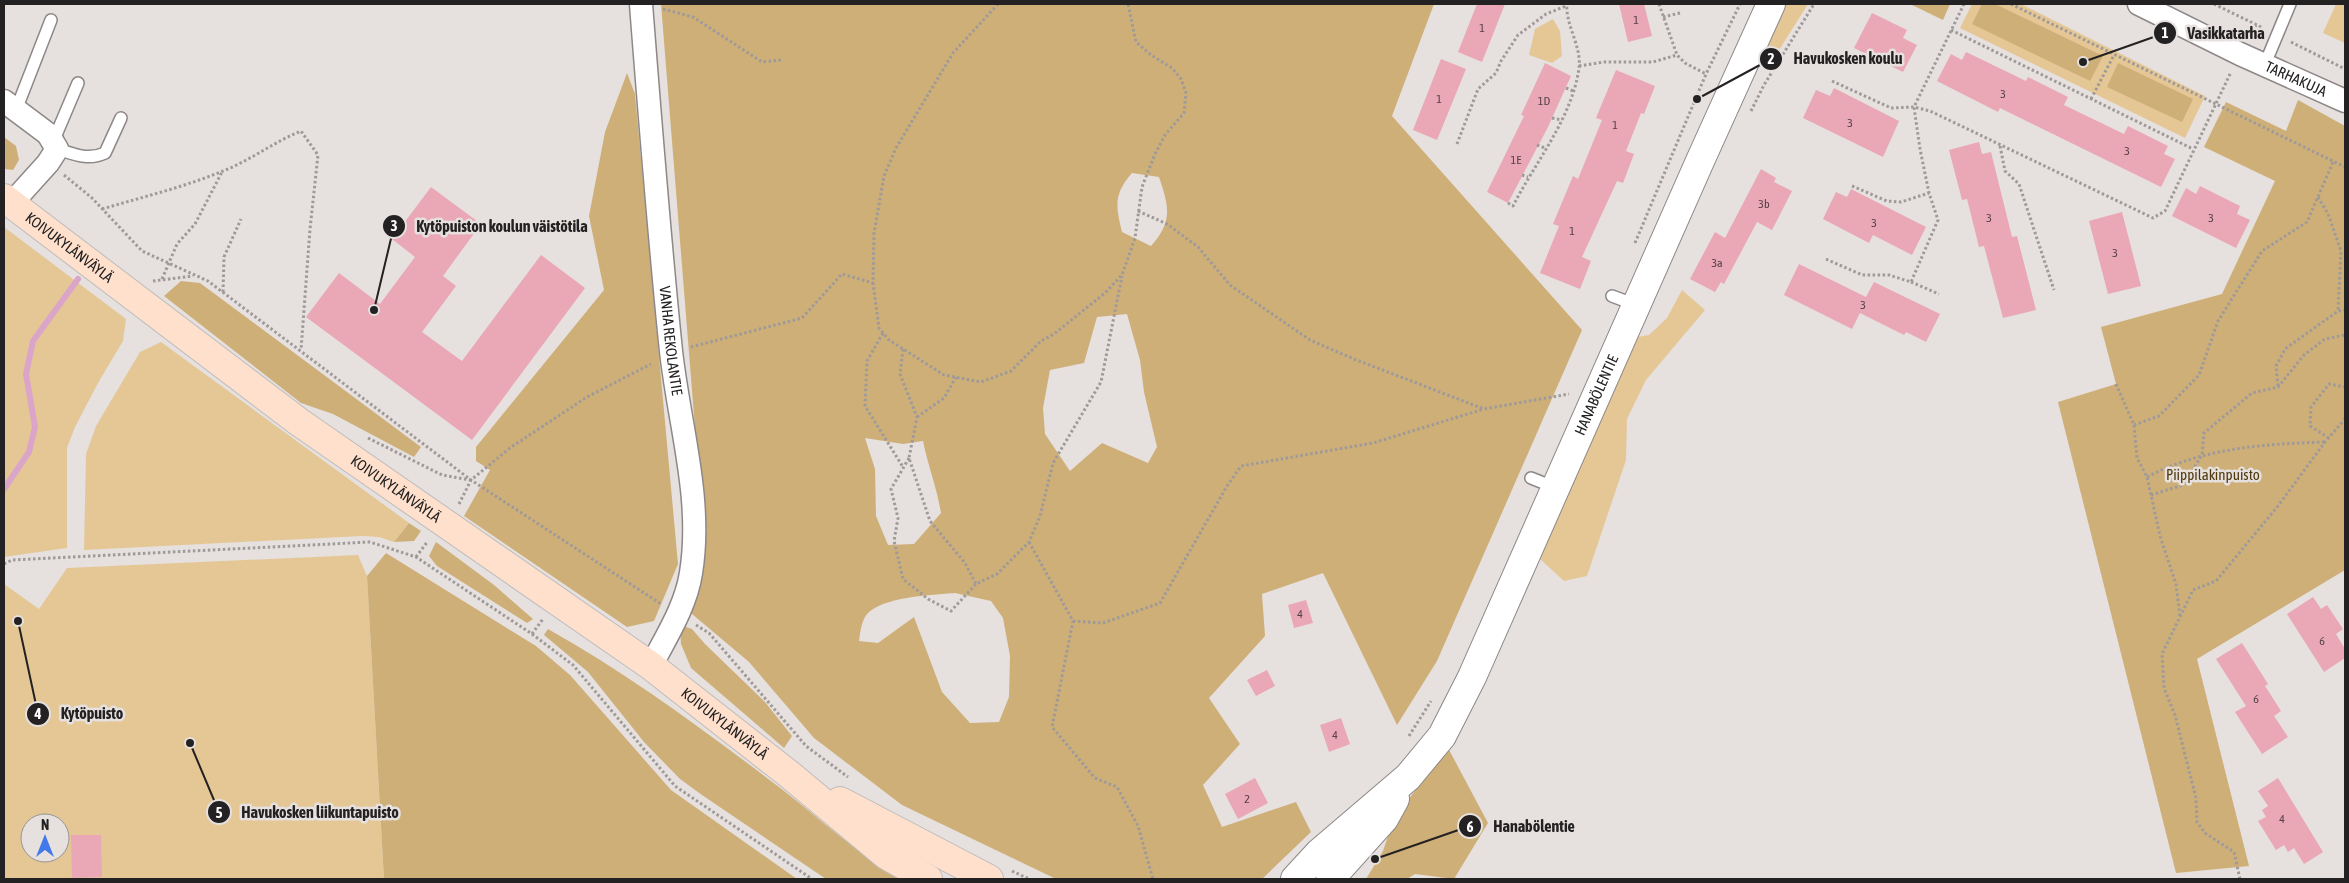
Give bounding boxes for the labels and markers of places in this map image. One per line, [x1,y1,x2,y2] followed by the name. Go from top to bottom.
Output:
[2152,18,2275,49] callout: Vasikkatarha
[1758,43,1912,74] callout: Havukosken koulu
[382,210,598,241] callout: Kytöpuiston koulun väistötila
[26,698,133,729] callout: Kytöpuisto
[206,797,409,828] callout: Havukosken liikuntapuisto
[1458,811,1584,842] callout: Hanabölentie

